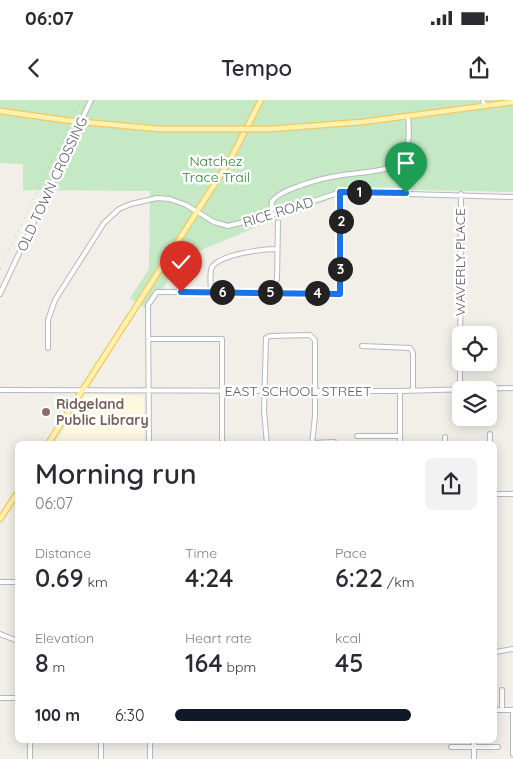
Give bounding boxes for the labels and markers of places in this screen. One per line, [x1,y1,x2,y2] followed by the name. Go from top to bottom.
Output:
[385,142,427,193] pin
[346,180,372,204] pin: 1
[328,208,354,234] pin: 2
[160,241,202,292] pin
[328,256,352,282] pin: 3
[210,280,234,304] pin: 6
[258,280,282,304] pin: 5
[304,280,330,306] pin: 4
[56,395,149,429] place label: Ridgeland Public Library
[40,406,52,418] marker: Ridgeland Public Library

